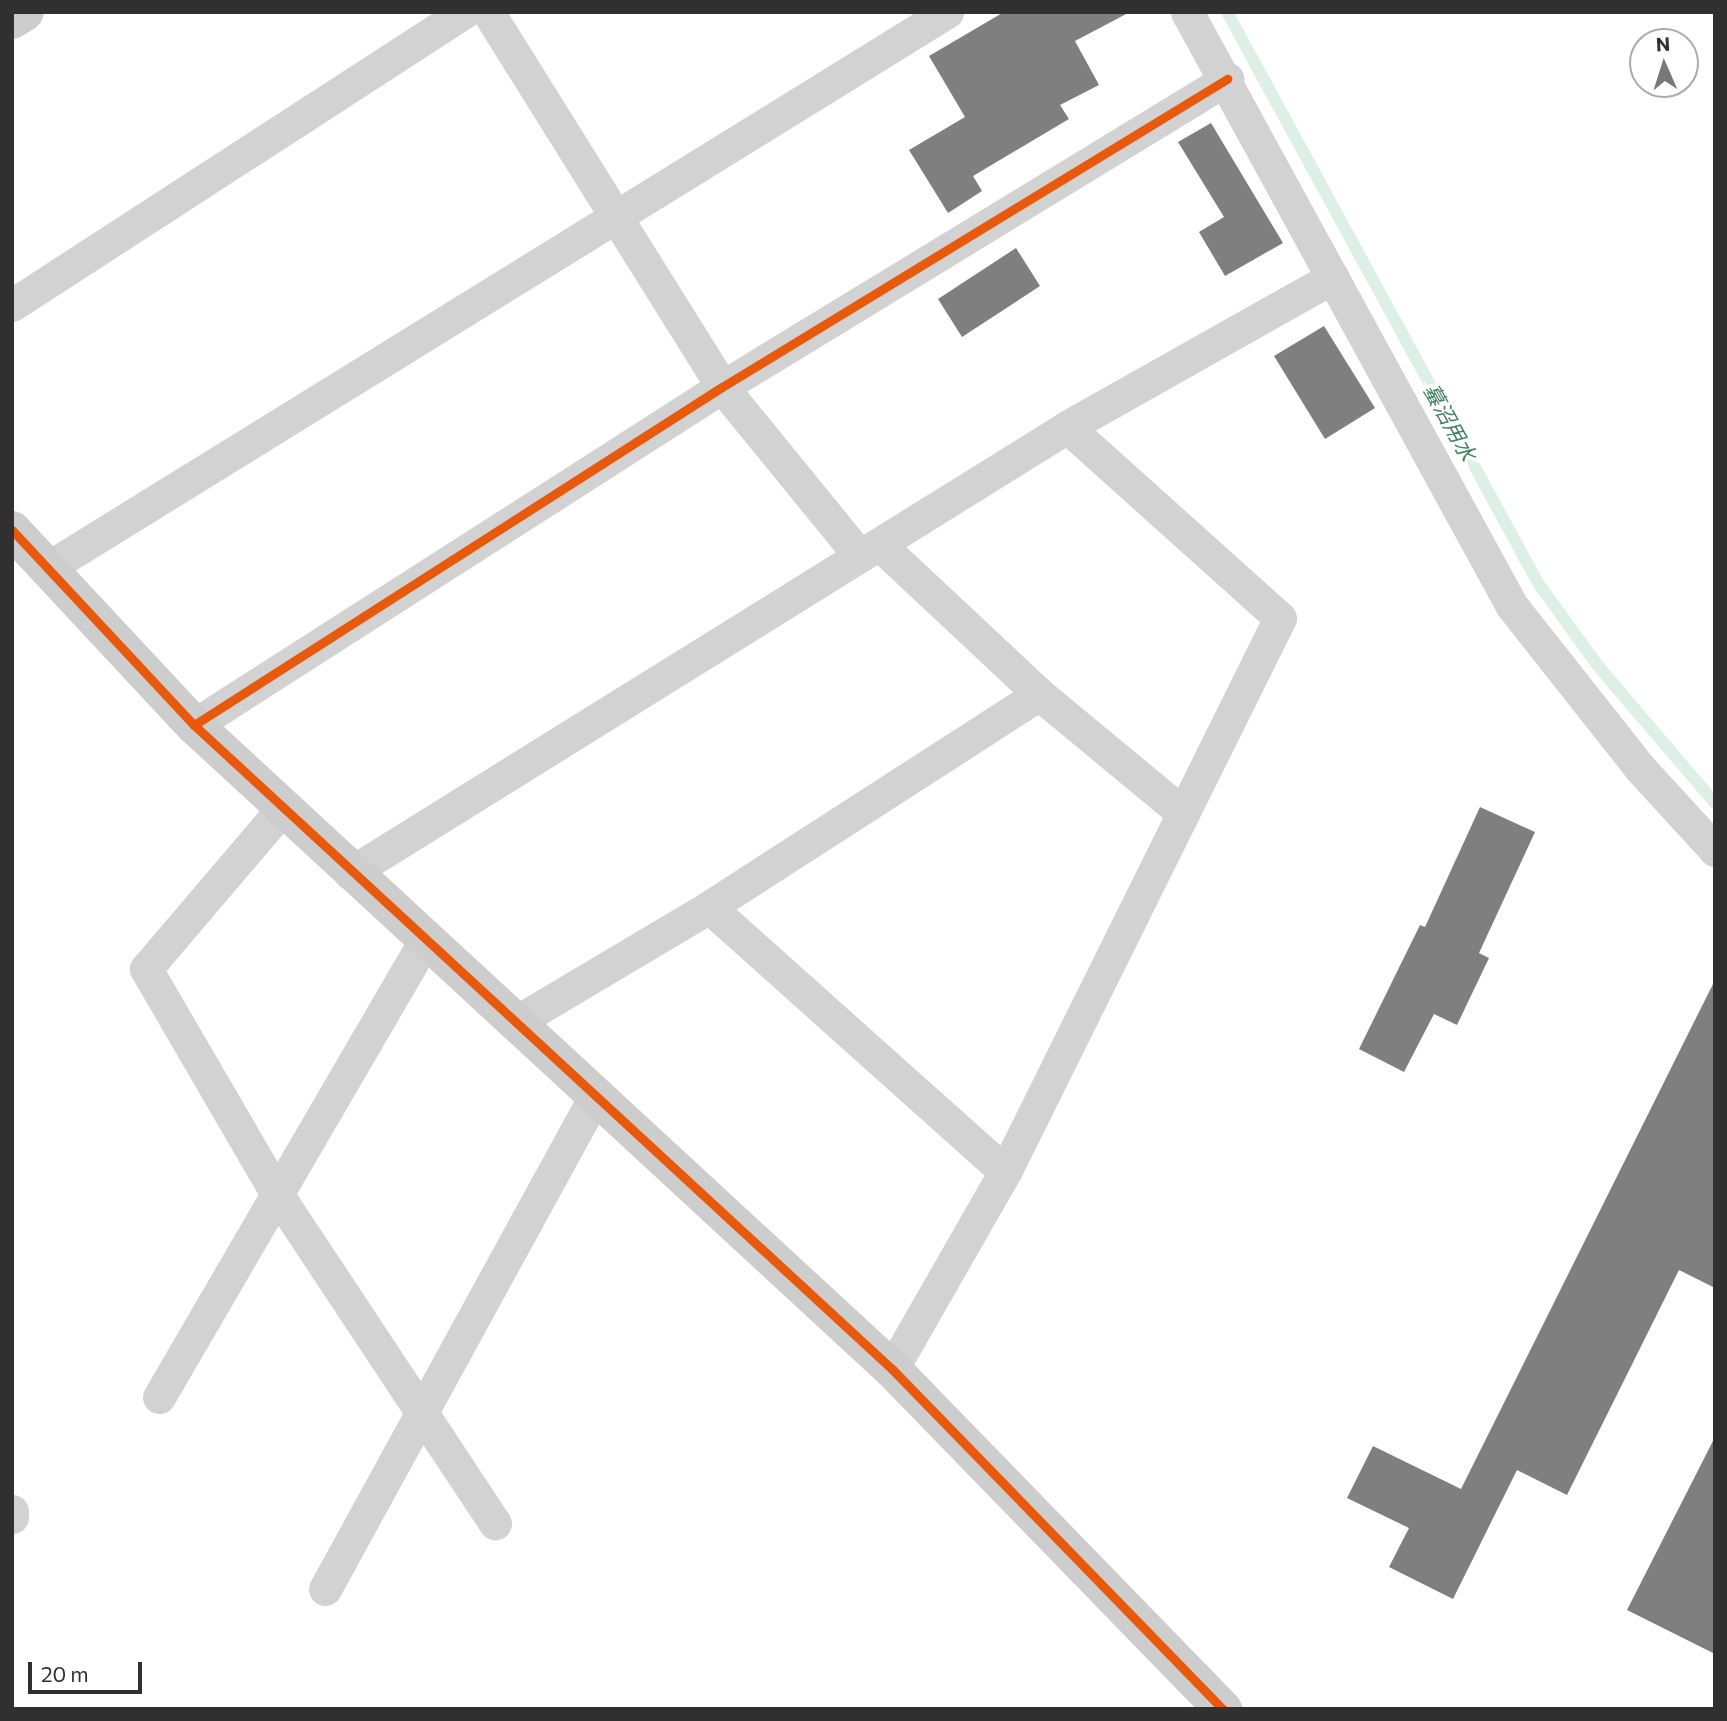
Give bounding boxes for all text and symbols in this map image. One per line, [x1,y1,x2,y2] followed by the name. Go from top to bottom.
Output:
[1629,28,1699,98] north arrow
[1655,32,1671,55] text: N
[1419,379,1481,465] water label: 蟇沼用水
[32,1648,145,1692] scale bar
[41,1661,89,1686] text: 20 m

